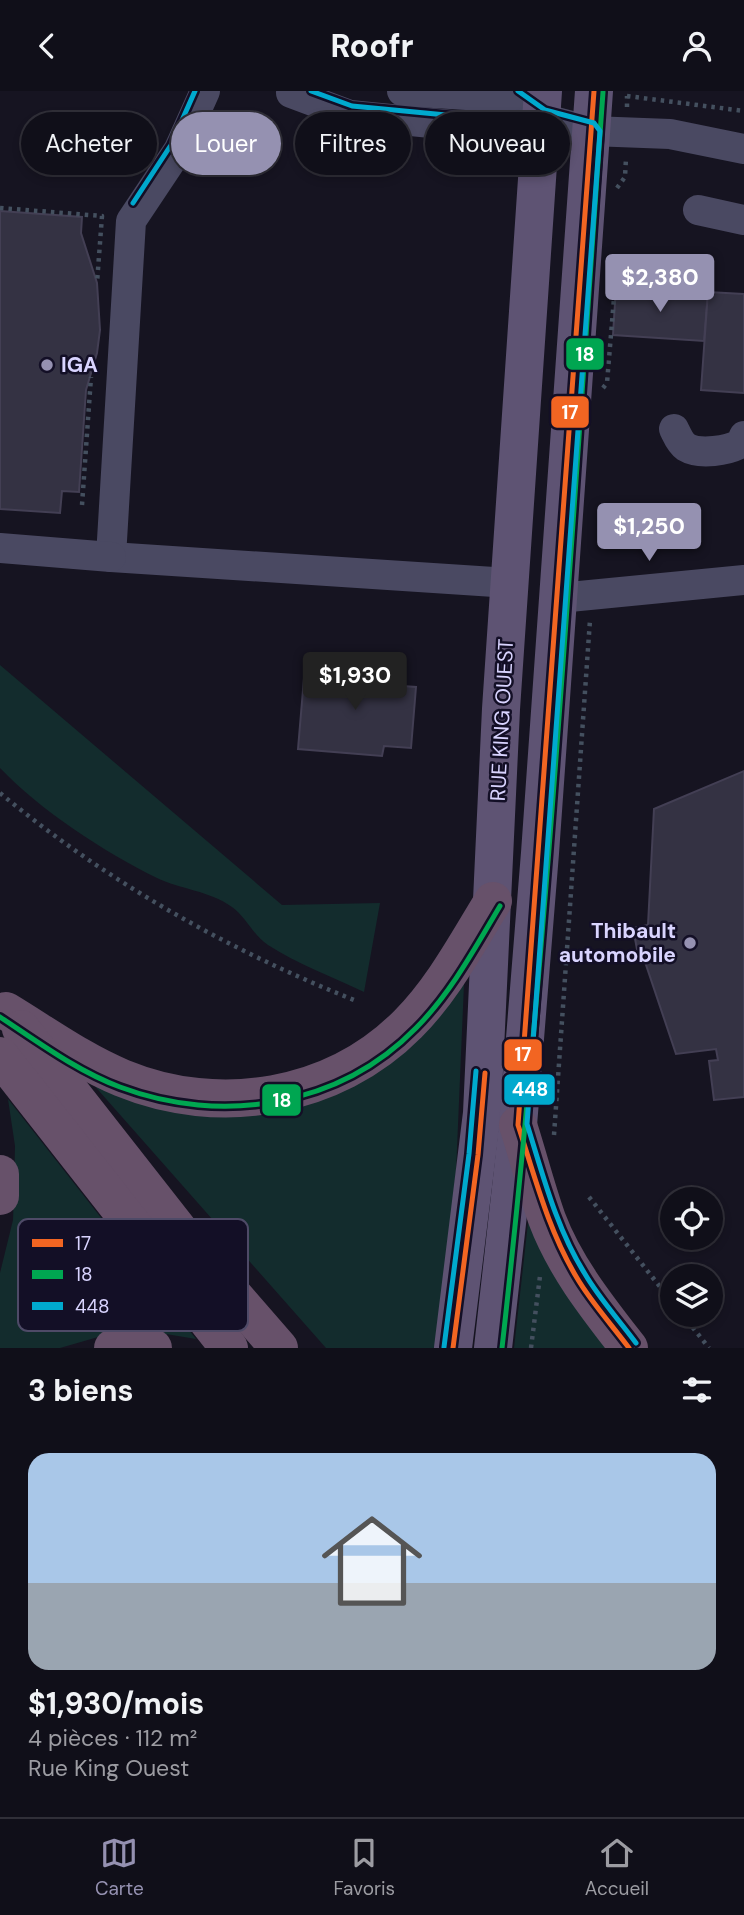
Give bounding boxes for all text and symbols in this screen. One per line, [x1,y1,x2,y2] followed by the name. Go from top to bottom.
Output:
[330,25,414,67] text: Roofr
[28,27,66,65] icon: back
[678,27,716,65] icon: person
[21,112,157,175] chip: Acheter
[171,112,281,175] chip: Louer
[295,112,411,175] chip: Filtres
[425,112,570,175] chip: Nouveau
[603,255,717,314] pin: $2,380
[621,262,699,292] text: $2,380
[565,337,605,371] line badge: 18
[576,342,594,367] text: 18
[61,351,98,379] place label: IGA
[39,357,55,373] marker: IGA
[550,395,590,429] line badge: 17
[561,400,579,425] text: 17
[592,503,706,563] pin: $1,250
[613,511,685,541] text: $1,250
[484,638,520,802] street label: RUE KING OUEST
[298,653,412,712] pin: $1,930
[319,660,391,690] text: $1,930
[559,917,676,969] place label: Thibault automobile
[682,935,698,951] marker: Thibault automobile
[503,1038,543,1072] line badge: 17
[514,1042,532,1067] text: 17
[503,1073,556,1106] line badge: 448
[512,1077,548,1102] text: 448
[261,1083,302,1117] line badge: 18
[273,1088,291,1113] text: 18
[660,1187,723,1327] map controls
[660,1187,723,1250] button: locate
[18,1219,248,1331] legend
[75,1231,91,1256] text: 17
[75,1262,92,1287] text: 18
[660,1264,723,1327] button: layers
[75,1294,110,1319] text: 448
[28,1371,134,1410] text: 3 biens
[678,1371,716,1409] icon: filters
[309,1498,435,1624] icon: home
[28,1684,204,1723] text: $1,930/mois
[28,1723,197,1753] text: 4 pièces · 112 m²
[28,1753,189,1783] text: Rue King Ouest
[95,1834,144,1901] tab: Carte
[334,1834,395,1901] tab: Favoris
[585,1834,649,1901] tab: Accueil

